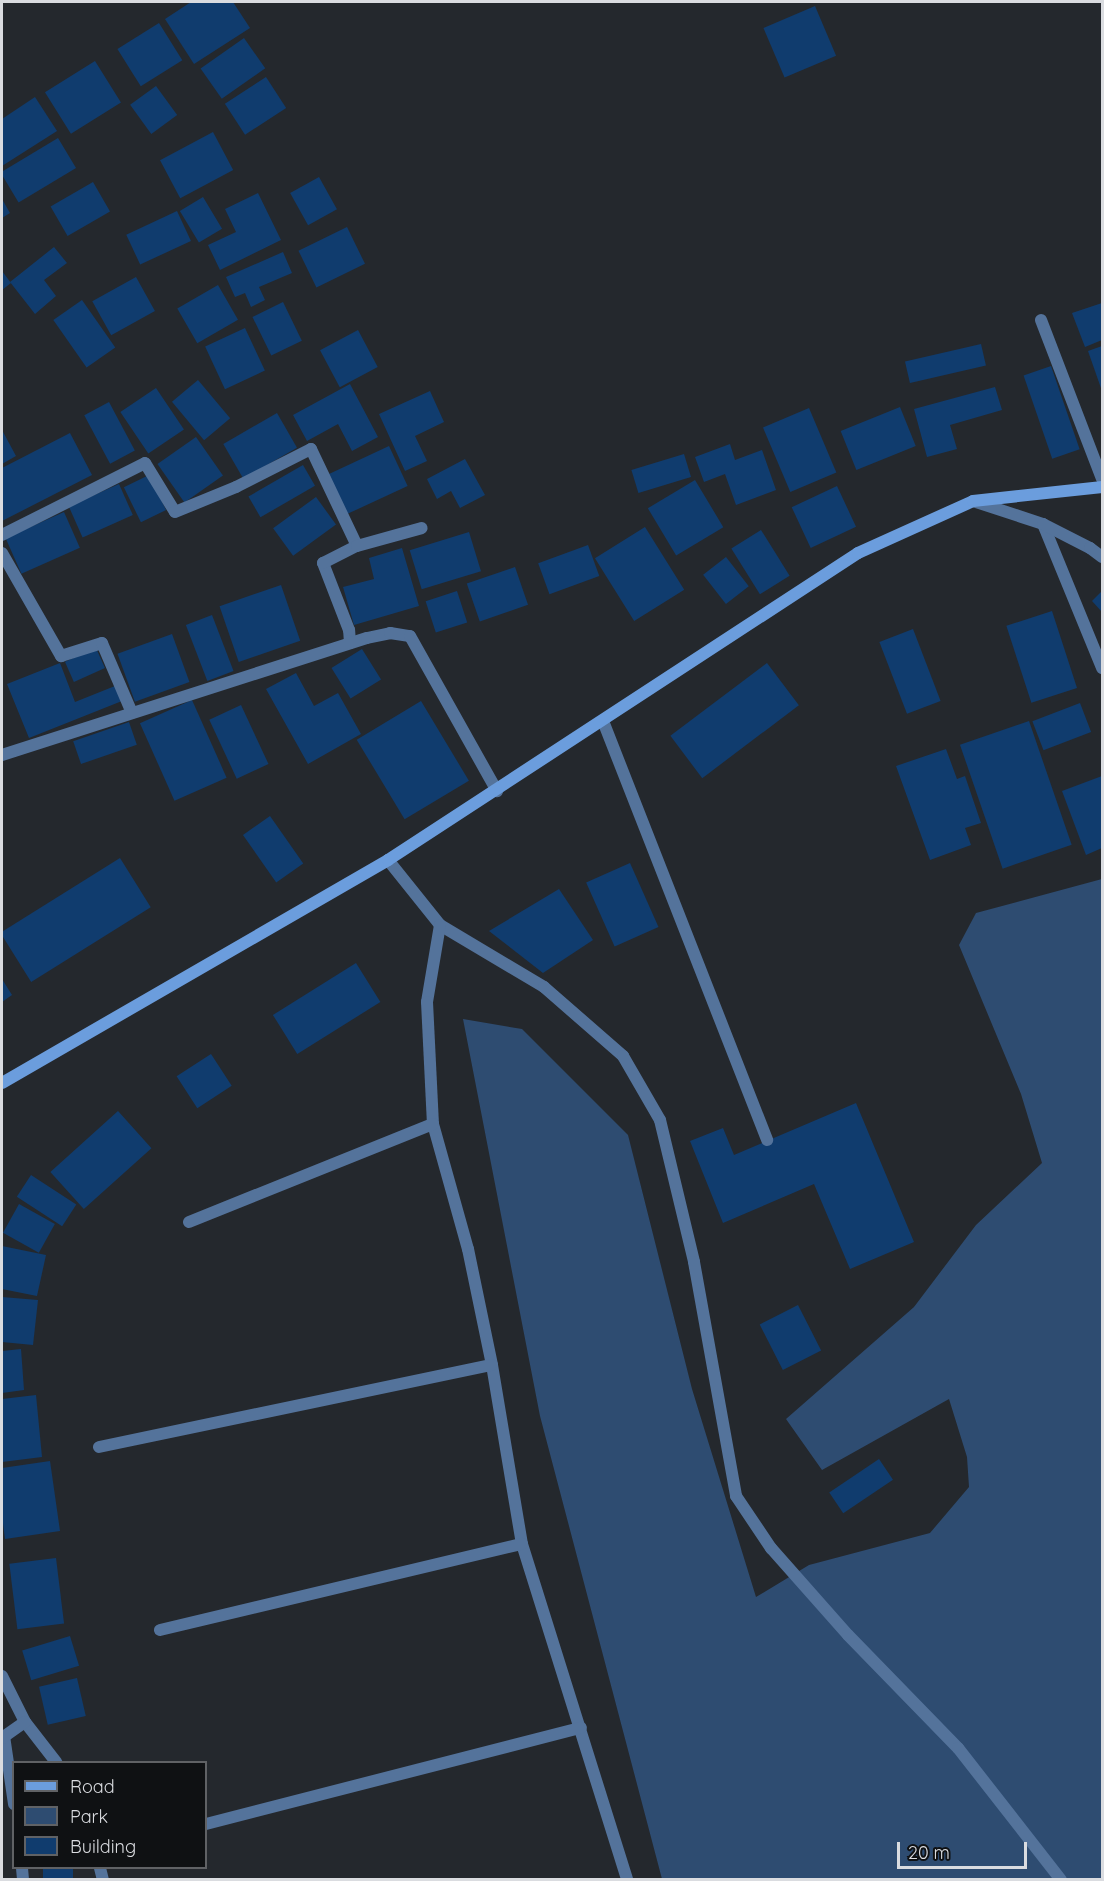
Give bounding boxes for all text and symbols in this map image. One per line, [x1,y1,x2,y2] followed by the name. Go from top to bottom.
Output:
[12,1761,207,1869] legend
[70,1775,115,1798] text: Road
[70,1805,108,1828] text: Park
[900,1830,1030,1868] scale bar
[70,1835,136,1858] text: Building
[908,1841,950,1864] text: 20 m

